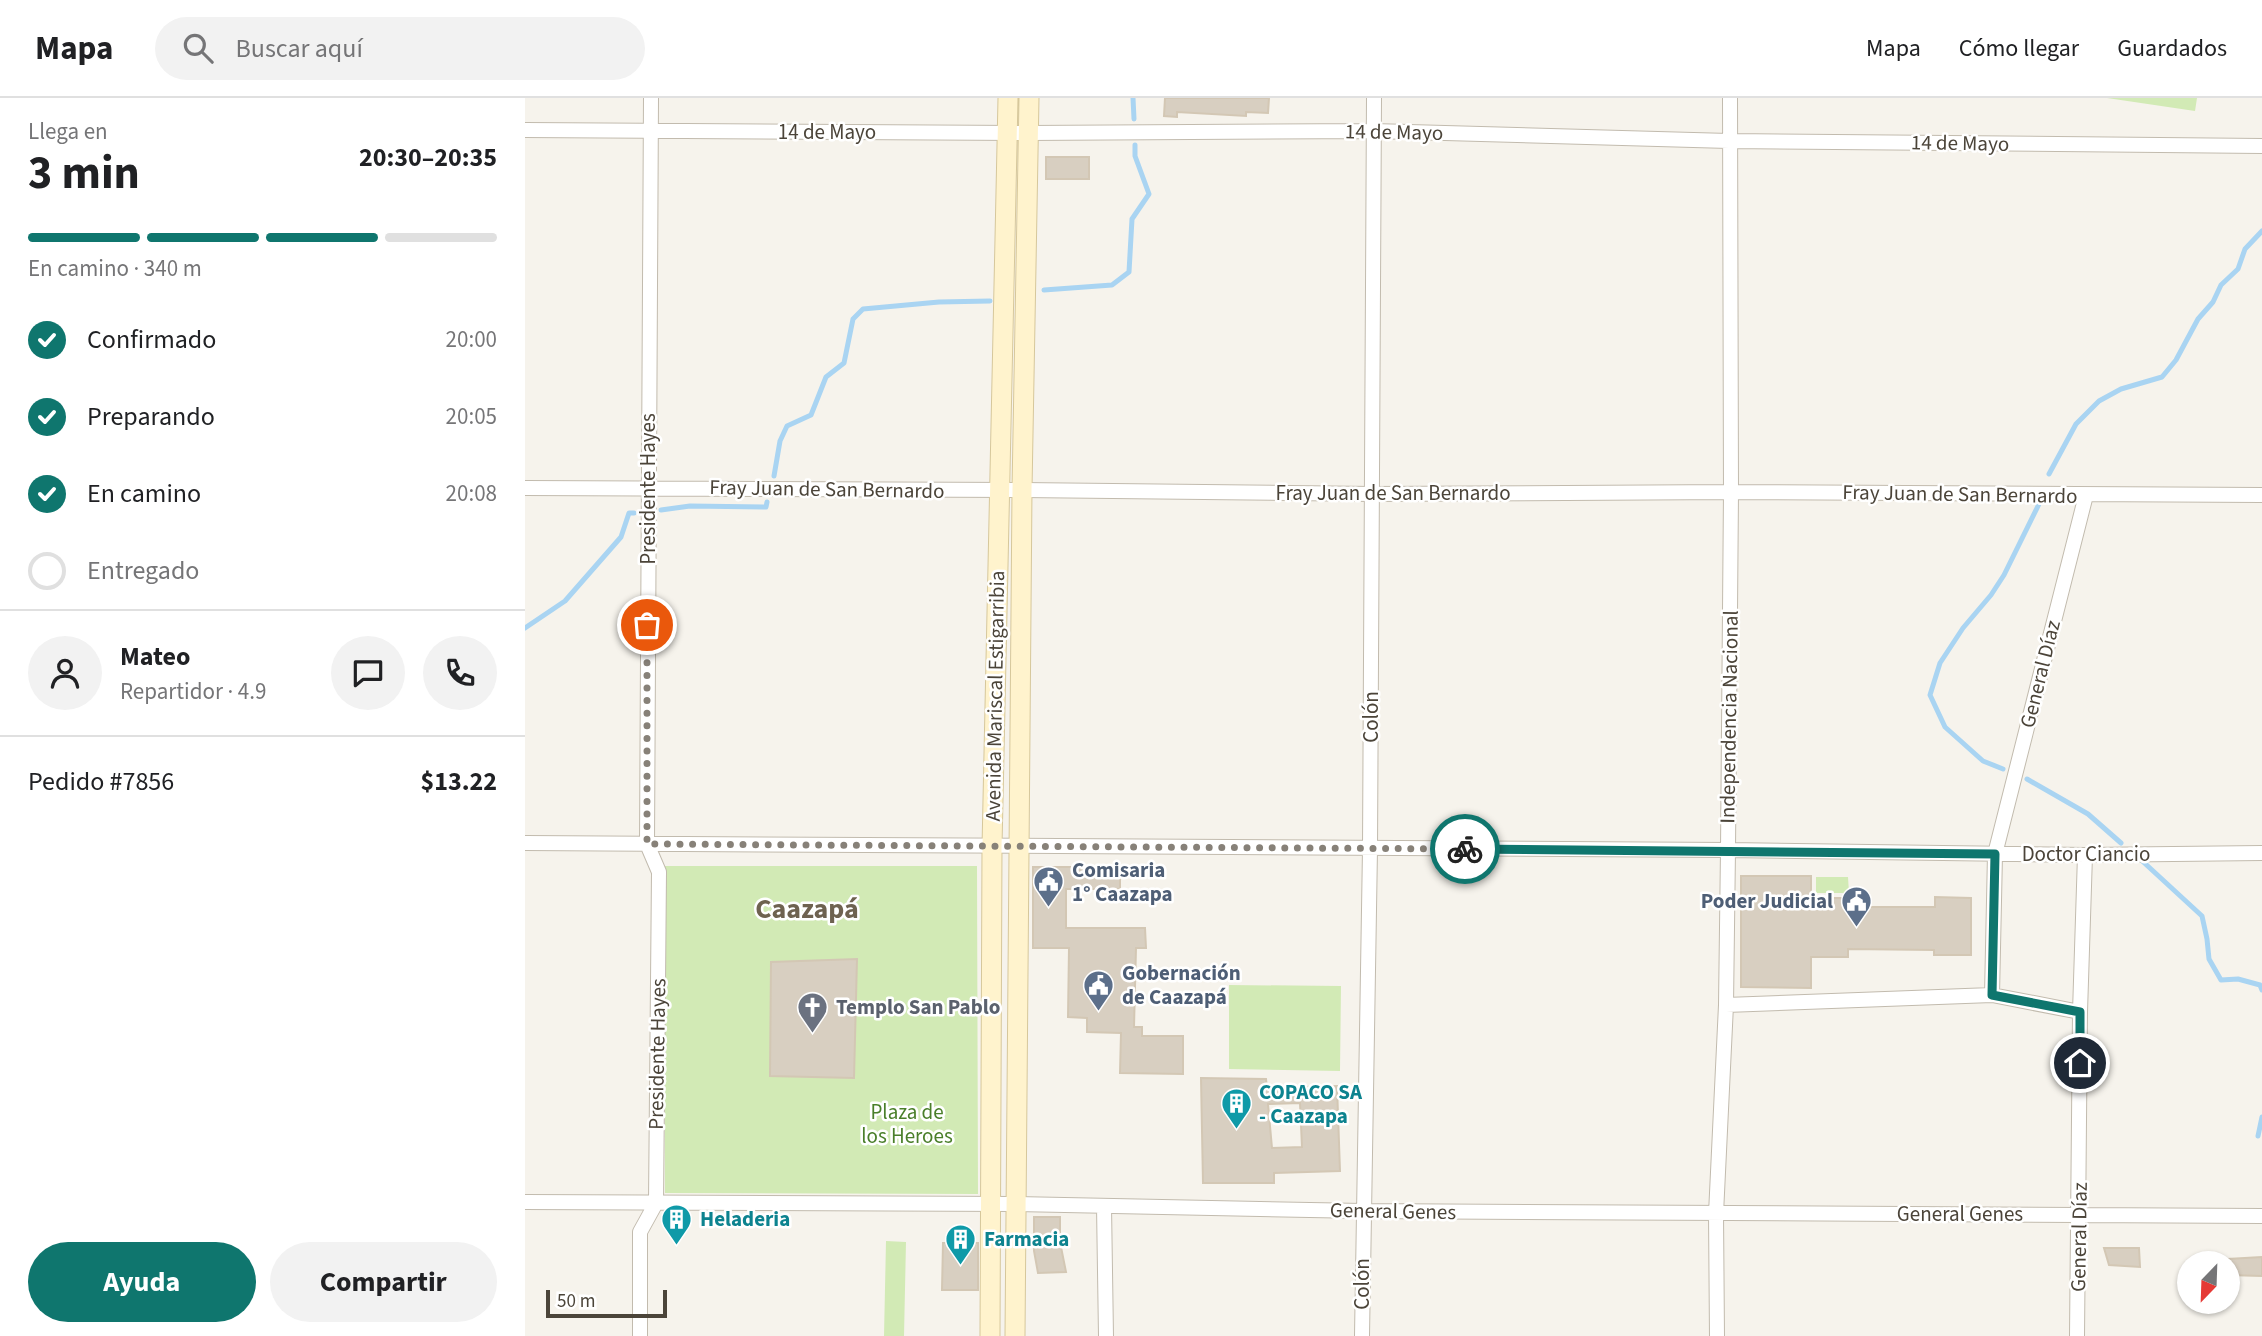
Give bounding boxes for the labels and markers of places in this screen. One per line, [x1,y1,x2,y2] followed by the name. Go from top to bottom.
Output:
[617,595,677,655] pin
[1072,855,1173,909] place label: Comisaria 1° Caazapa
[1032,865,1066,909] public building icon: Comisaria 1° Caazapa
[1839,884,1873,928] public building icon: Poder Judicial
[1701,886,1833,916] place label: Poder Judicial
[1122,958,1241,1012] place label: Gobernación de Caazapá
[1082,968,1116,1012] public building icon: Gobernación de Caazapá
[796,990,830,1034] church icon: Templo San Pablo
[836,992,1000,1022] place label: Templo San Pablo
[2050,1033,2110,1093] pin
[1259,1077,1363,1131] place label: COPACO SA - Caazapa
[1219,1087,1253,1131] building icon: COPACO SA - Caazapa
[660,1202,694,1246] building icon: Heladeria
[700,1204,790,1234] place label: Heladeria
[944,1222,978,1266] building icon: Farmacia
[984,1224,1069,1254] place label: Farmacia

